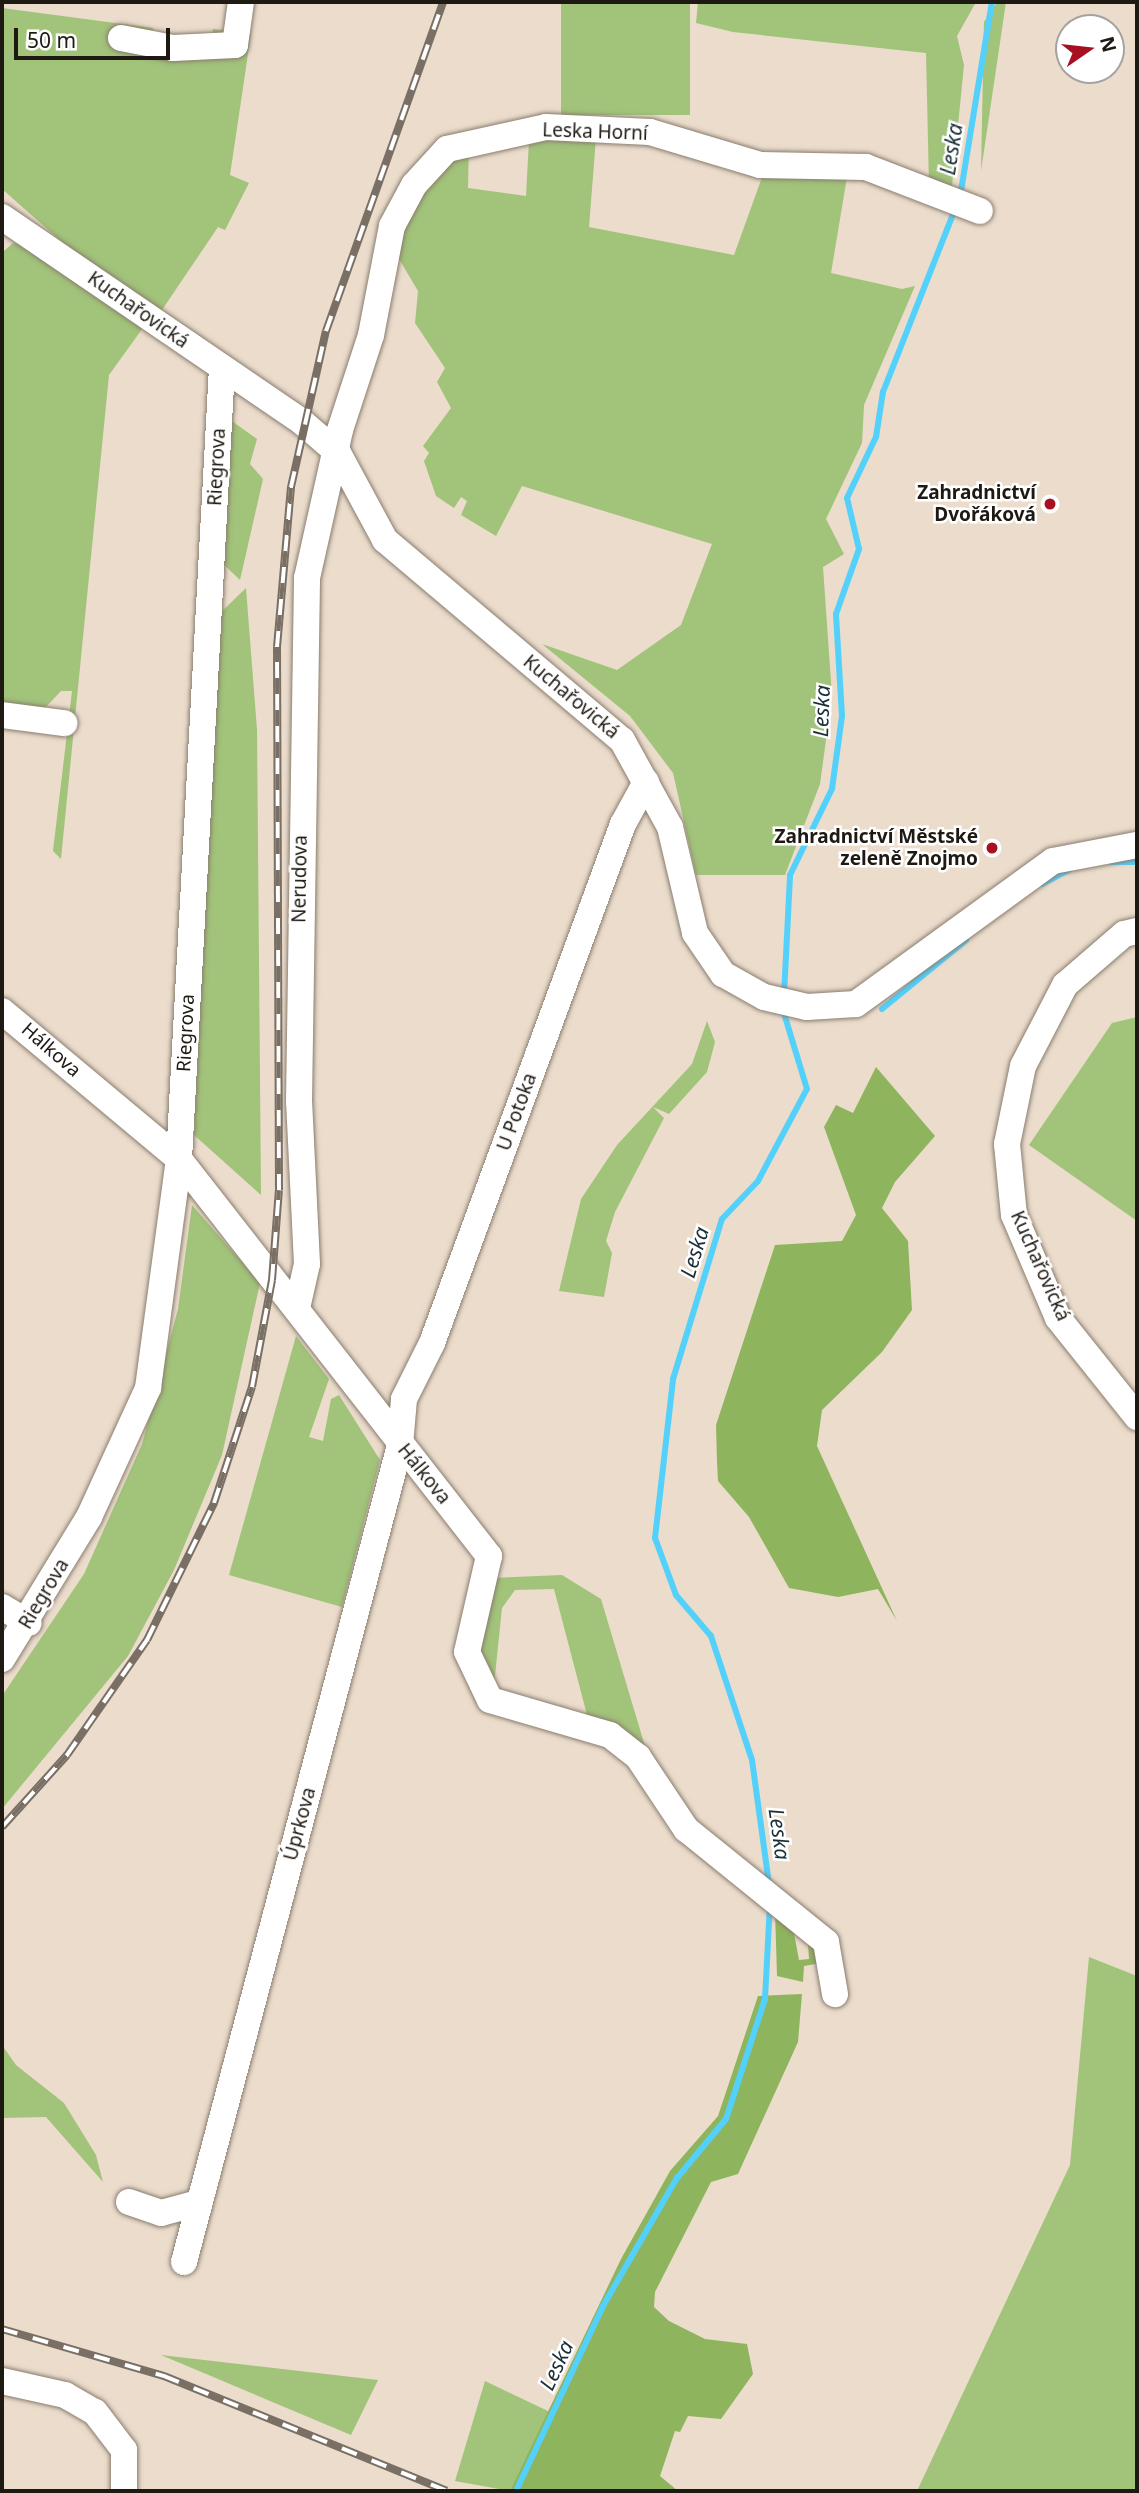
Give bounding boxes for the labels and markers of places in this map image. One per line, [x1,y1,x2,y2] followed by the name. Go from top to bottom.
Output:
[917,482,1036,526] place label: Zahradnictví Dvořáková
[1042,496,1058,512] marker: Zahradnictví Dvořáková
[775,826,978,870] place label: Zahradnictví Městské zeleně Znojmo
[984,840,1000,856] marker: Zahradnictví Městské zeleně Znojmo

